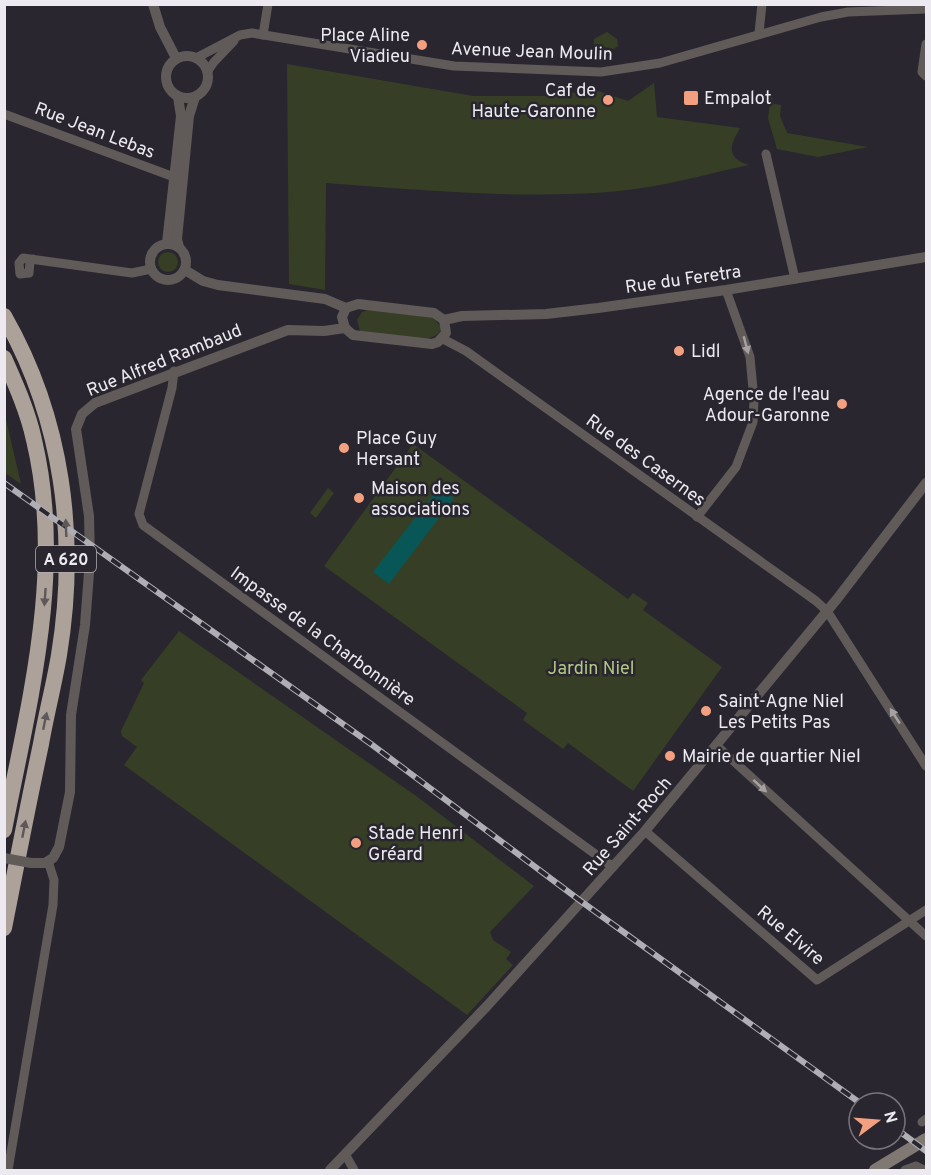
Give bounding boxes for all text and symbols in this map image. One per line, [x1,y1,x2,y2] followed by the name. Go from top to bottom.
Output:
[320,25,410,69] place label: Place Aline Viadieu
[415,38,429,52] marker: Place Aline Viadieu
[451,38,613,67] street label: Avenue Jean Moulin
[472,80,596,124] place label: Caf de Haute-Garonne
[704,88,771,111] place label: Empalot
[682,89,700,107] marker: Empalot
[601,93,615,107] marker: Caf de Haute-Garonne
[31,98,158,165] street label: Rue Jean Lebas
[624,261,743,300] street label: Rue du Feretra
[84,320,246,403] street label: Rue Alfred Rambaud
[742,336,752,354] one-way arrow
[691,341,720,364] place label: Lidl
[672,344,686,358] marker: Lidl
[703,384,830,428] place label: Agence de l'eau Adour-Garonne
[835,397,849,411] marker: Agence de l'eau Adour-Garonne
[581,410,710,512] street label: Rue des Casernes
[356,428,437,472] place label: Place Guy Hersant
[337,441,351,455] marker: Place Guy Hersant
[371,478,470,522] place label: Maison des associations
[352,491,366,505] marker: Maison des associations
[61,519,71,538] one-way arrow
[36,546,96,572] road number: A 620
[225,562,419,712] street label: Impasse de la Charbonnière
[40,588,50,607] one-way arrow
[548,658,634,681] park label: Jardin Niel
[718,691,844,735] place label: Saint-Agne Niel Les Petits Pas
[699,704,713,718] marker: Saint-Agne Niel Les Petits Pas
[889,708,900,725] one-way arrow
[41,712,50,731] one-way arrow
[682,746,861,769] place label: Mairie de quartier Niel
[663,749,677,763] marker: Mairie de quartier Niel
[579,773,678,881] street label: Rue Saint-Roch
[753,779,768,793] one-way arrow
[20,819,29,838] one-way arrow
[368,823,463,867] place label: Stade Henri Gréard
[349,836,363,850] marker: Stade Henri Gréard
[752,901,829,971] street label: Rue Elvire
[847,1091,907,1151] north arrow
[878,1109,901,1126] text: N

